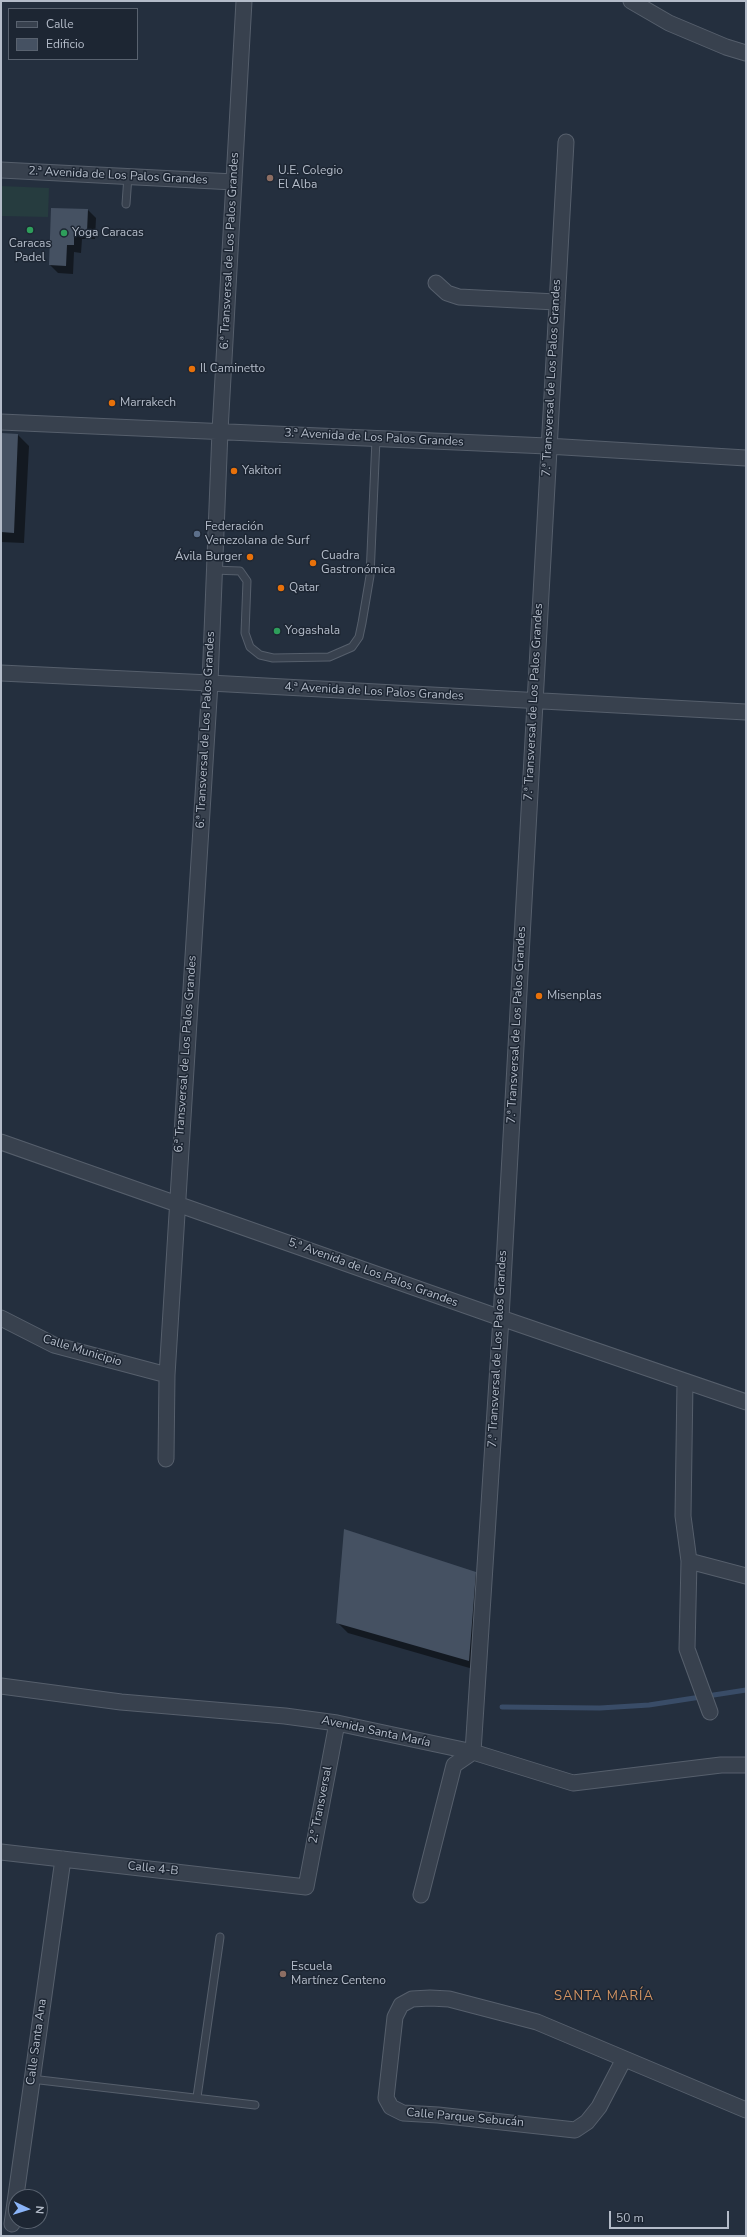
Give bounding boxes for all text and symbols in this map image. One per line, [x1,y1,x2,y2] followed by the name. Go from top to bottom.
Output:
[8,8,138,60] legend
[46,16,74,32] text: Calle
[46,36,84,52] text: Edificio
[218,152,242,350] street label: 6.ª Transversal de Los Palos Grandes
[28,164,208,188] street label: 2.ª Avenida de Los Palos Grandes
[278,164,343,192] place label: U.E. Colegio El Alba
[265,173,275,183] marker: U.E. Colegio El Alba
[25,225,35,235] marker: Caracas Padel
[72,226,144,240] place label: Yoga Caracas
[59,228,69,238] marker: Yoga Caracas
[9,237,51,265] place label: Caracas Padel
[540,279,564,477] street label: 7.ª Transversal de Los Palos Grandes
[200,362,265,376] place label: Il Caminetto
[187,364,197,374] marker: Il Caminetto
[120,396,176,410] place label: Marrakech
[107,398,117,408] marker: Marrakech
[284,426,464,450] street label: 3.ª Avenida de Los Palos Grandes
[242,464,281,478] place label: Yakitori
[229,466,239,476] marker: Yakitori
[205,520,310,548] place label: Federación Venezolana de Surf
[192,529,202,539] marker: Federación Venezolana de Surf
[321,549,395,577] place label: Cuadra Gastronómica
[175,550,242,564] place label: Ávila Burger
[245,552,255,562] marker: Ávila Burger
[308,558,318,568] marker: Cuadra Gastronómica
[289,581,319,595] place label: Qatar
[276,583,286,593] marker: Qatar
[522,603,546,801] street label: 7.ª Transversal de Los Palos Grandes
[285,624,340,638] place label: Yogashala
[272,626,282,636] marker: Yogashala
[194,631,218,829] street label: 6.ª Transversal de Los Palos Grandes
[284,680,464,704] street label: 4.ª Avenida de Los Palos Grandes
[505,926,529,1124] street label: 7.ª Transversal de Los Palos Grandes
[172,955,200,1153] street label: 6.ª Transversal de Los Palos Grandes
[547,989,602,1003] place label: Misenplas
[534,991,544,1001] marker: Misenplas
[286,1236,460,1310] street label: 5.ª Avenida de Los Palos Grandes
[486,1250,510,1448] street label: 7.ª Transversal de Los Palos Grandes
[41,1332,123,1370] street label: Calle Municipio
[320,1713,432,1751] street label: Avenida Santa María
[306,1765,336,1845] street label: 2.° Transversal
[127,1859,179,1879] street label: Calle 4-B
[291,1960,386,1988] place label: Escuela Martínez Centeno
[278,1969,288,1979] marker: Escuela Martínez Centeno
[554,1989,654,2005] district label: SANTA MARÍA
[24,1998,50,2086] street label: Calle Santa Ana
[406,2106,524,2130] street label: Calle Parque Sebucán
[8,2189,48,2229] north arrow
[611,2203,731,2229] scale bar
[32,2205,47,2214] text: N
[616,2210,644,2226] text: 50 m

